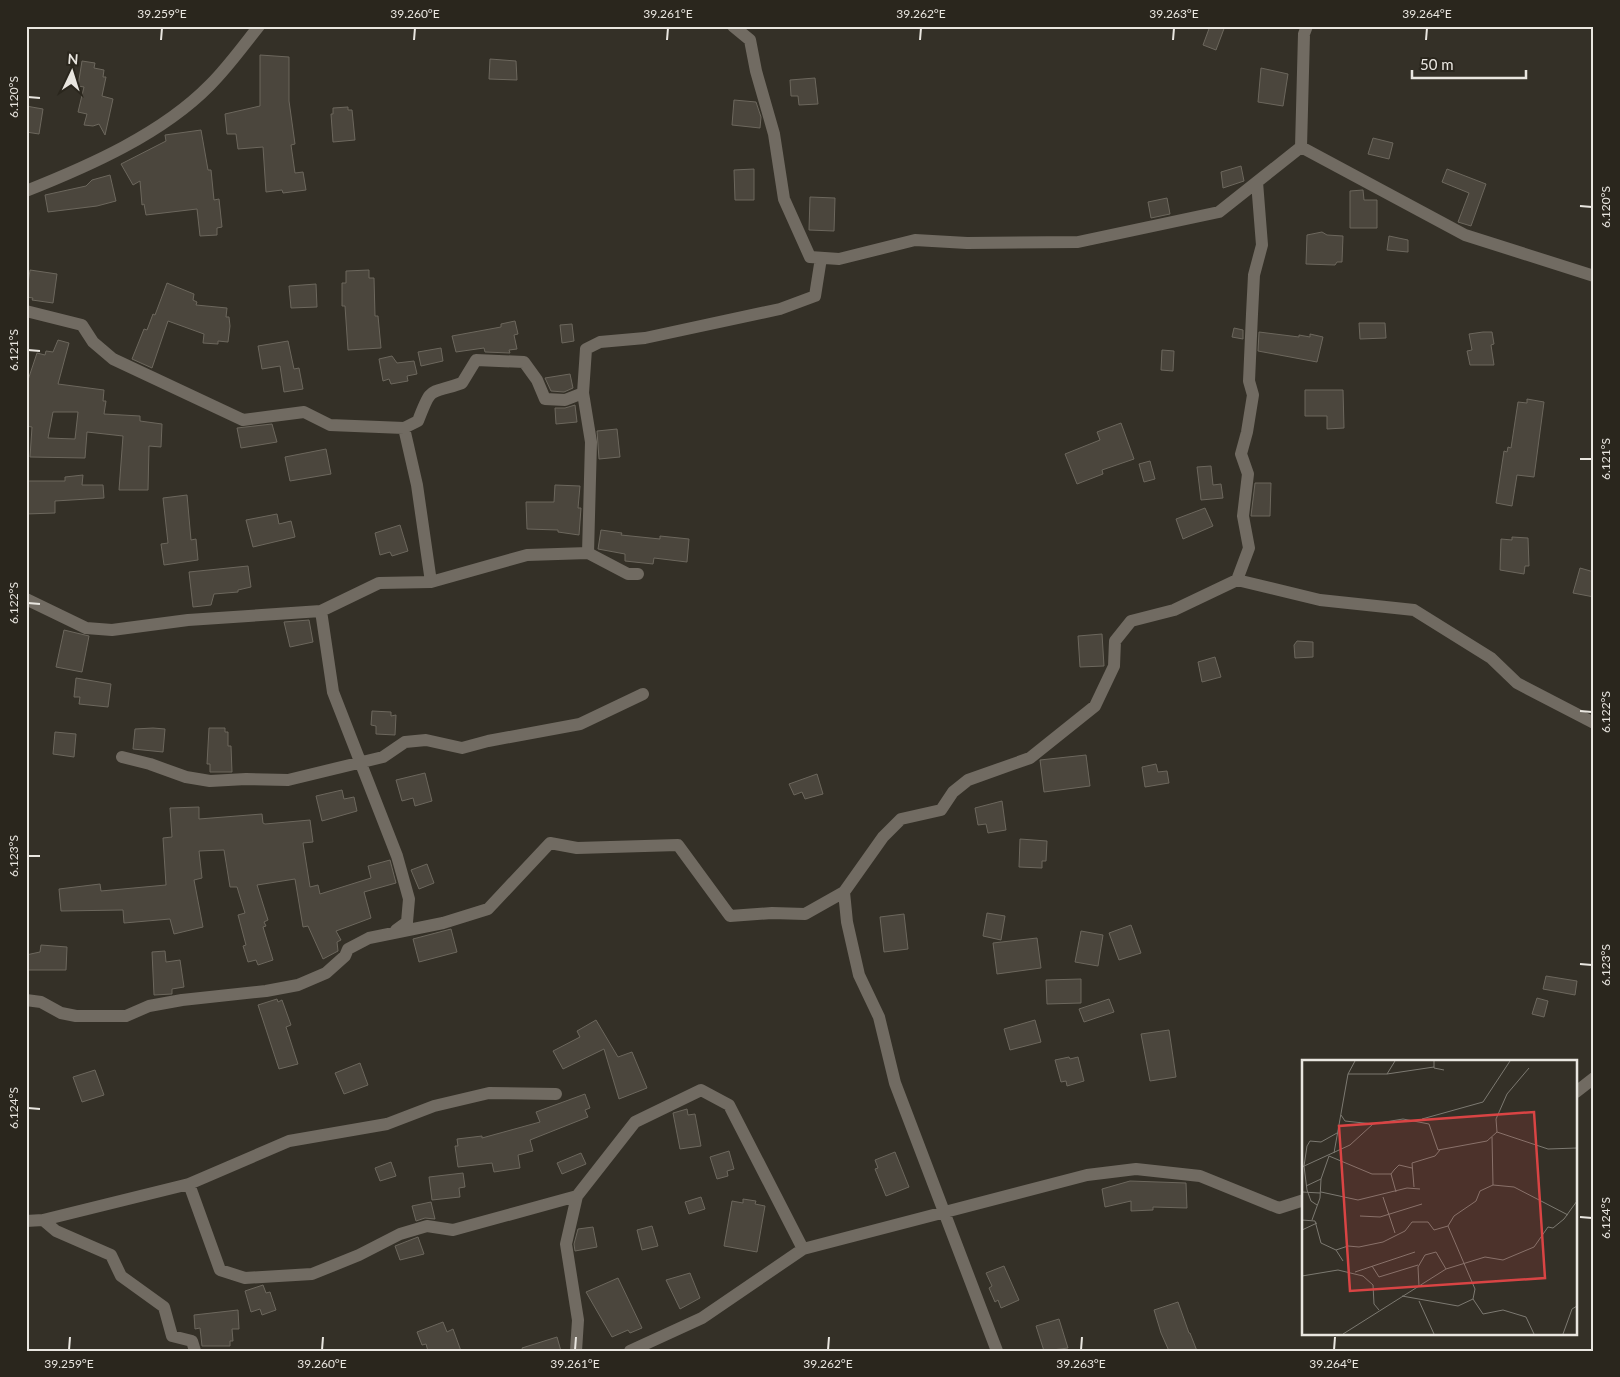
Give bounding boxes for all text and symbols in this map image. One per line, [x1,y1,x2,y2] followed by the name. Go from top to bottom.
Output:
[137,6,187,21] text: 39.259°E
[390,6,440,21] text: 39.260°E
[643,6,693,21] text: 39.261°E
[896,6,946,21] text: 39.262°E
[1149,6,1199,21] text: 39.263°E
[1402,6,1452,21] text: 39.264°E
[48,48,98,98] north arrow
[1412,48,1526,80] scale bar
[67,50,79,67] text: N
[1420,55,1454,73] text: 50 m
[6,76,21,118] text: 6.120°S
[1598,186,1613,228] text: 6.120°S
[6,329,21,371] text: 6.121°S
[1598,438,1613,480] text: 6.121°S
[6,582,21,624] text: 6.122°S
[1598,691,1613,733] text: 6.122°S
[6,835,21,877] text: 6.123°S
[1598,944,1613,986] text: 6.123°S
[1302,1060,1578,1334] inset map
[6,1087,21,1129] text: 6.124°S
[1598,1197,1613,1239] text: 6.124°S
[44,1356,94,1371] text: 39.259°E
[297,1356,347,1371] text: 39.260°E
[550,1356,600,1371] text: 39.261°E
[803,1356,853,1371] text: 39.262°E
[1056,1356,1106,1371] text: 39.263°E
[1309,1356,1359,1371] text: 39.264°E

